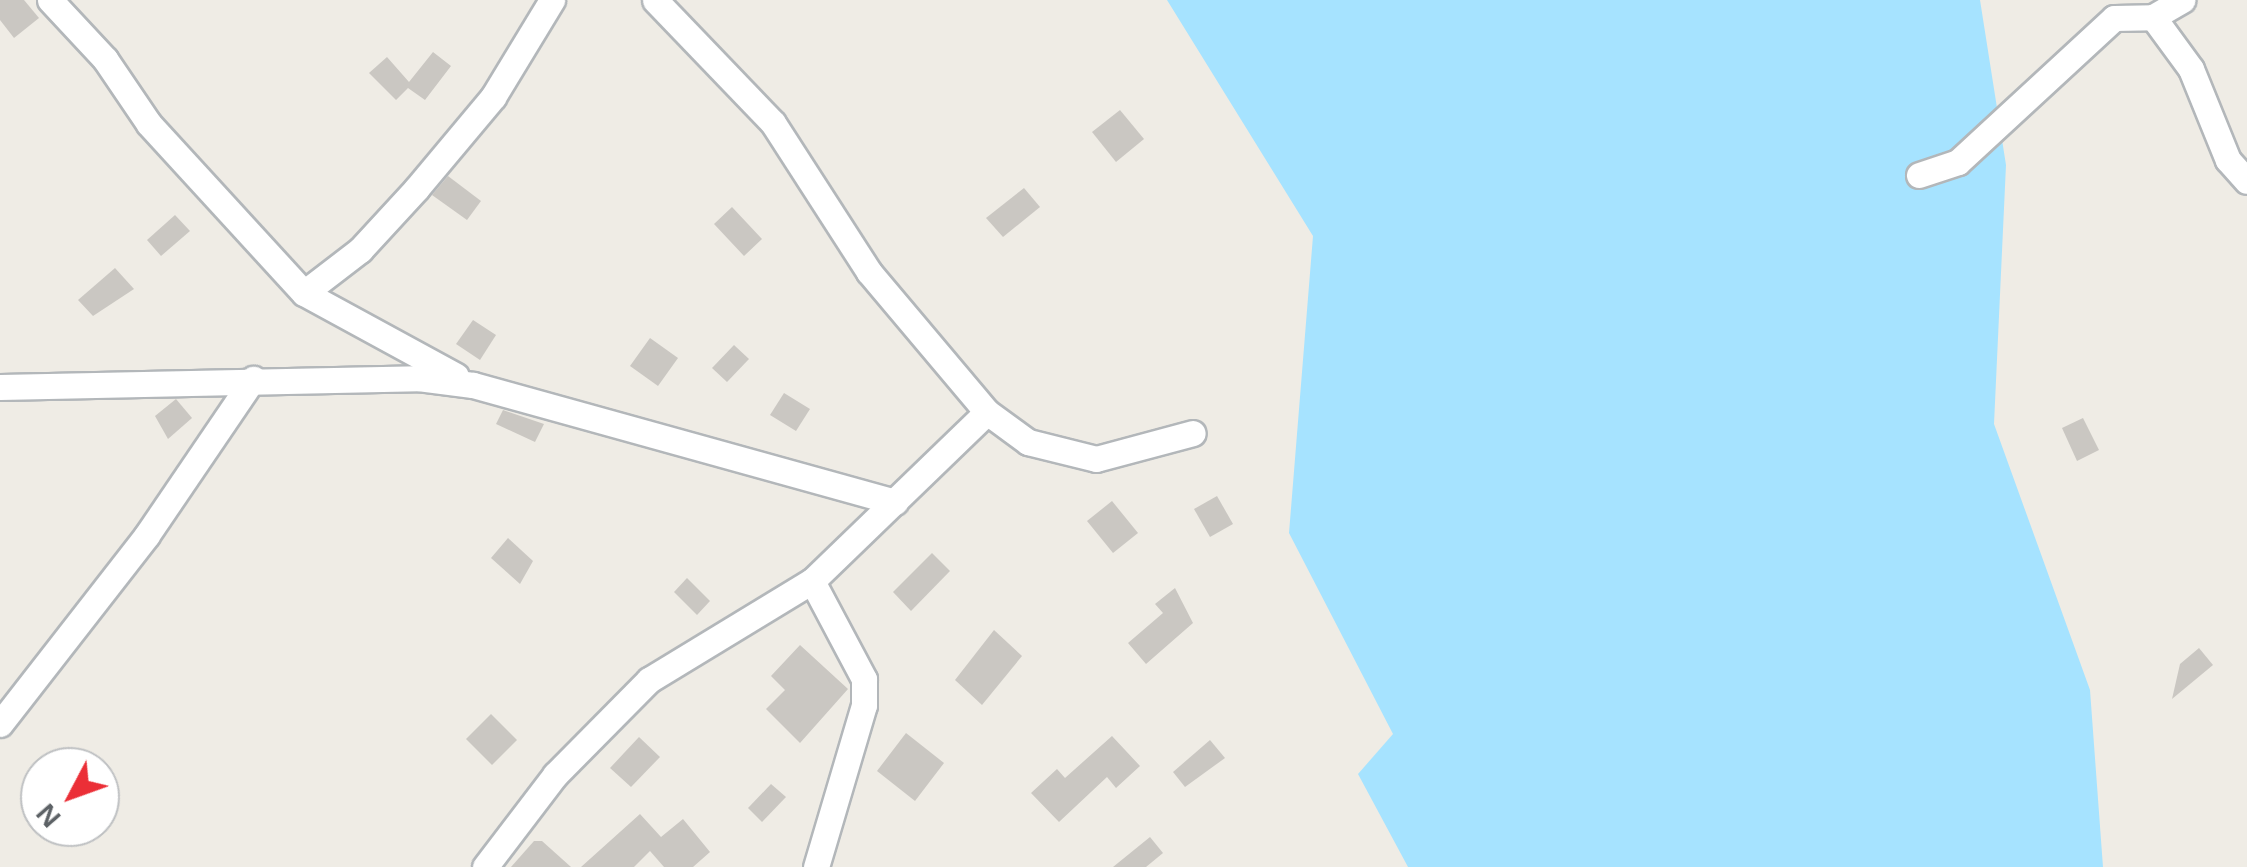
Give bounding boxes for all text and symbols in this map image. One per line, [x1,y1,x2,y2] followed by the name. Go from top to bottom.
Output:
[20,747,120,847] north arrow
[30,798,67,834] text: N

